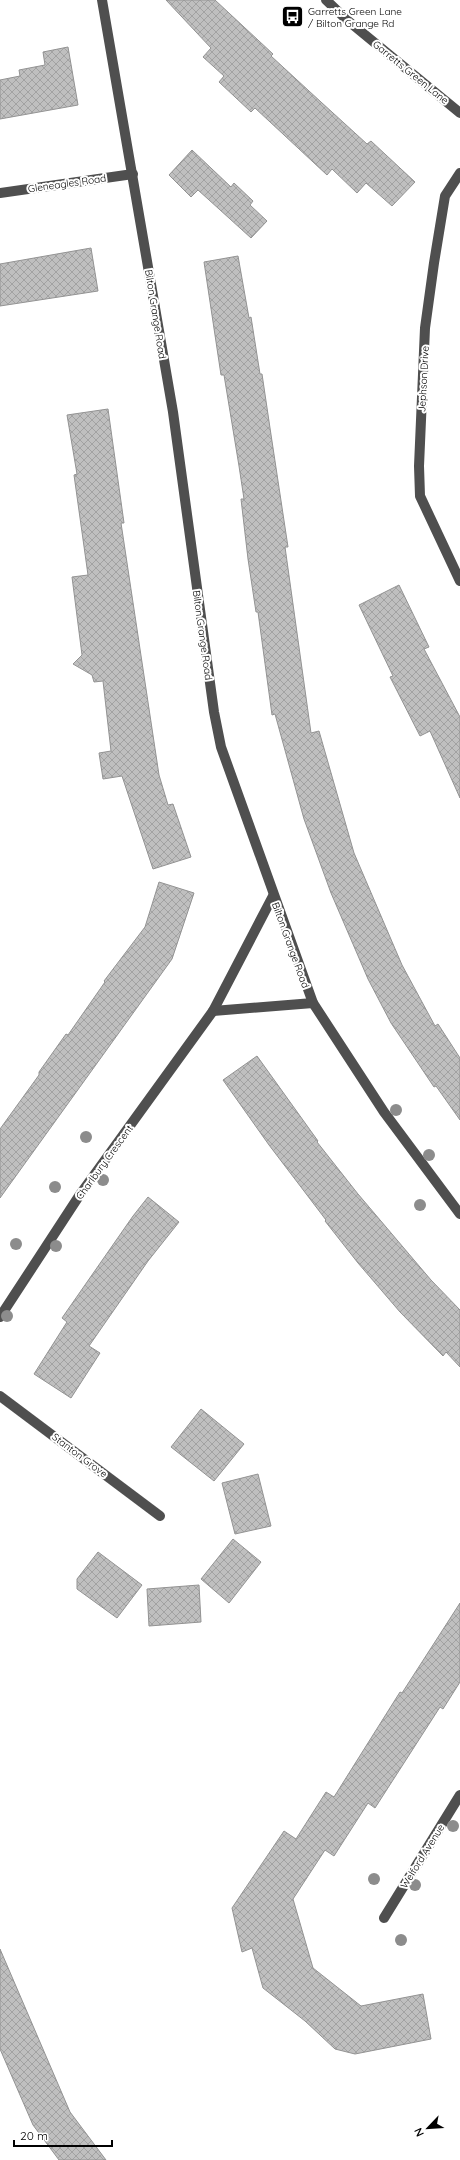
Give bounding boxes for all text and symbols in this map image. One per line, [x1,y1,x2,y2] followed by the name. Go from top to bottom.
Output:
[280,4,306,30] bus stop icon: Garretts Green Lane / Bilton Grange Rd
[308,5,402,30] place label: Garretts Green Lane / Bilton Grange Rd
[370,38,452,107] street label: Garretts Green Lane
[27,172,107,195] street label: Gleneagles Road
[142,268,169,360] street label: Bilton Grange Road
[415,345,432,413] street label: Jephson Drive
[190,589,215,681] street label: Bilton Grange Road
[269,900,312,990] street label: Bilton Grange Road
[73,1122,136,1202] street label: Charlbury Crescent
[49,1430,110,1481] street label: Stanton Grove
[397,1821,448,1891] street label: Welford Avenue
[408,2108,448,2148] north arrow
[14,2122,112,2148] scale bar
[411,2126,427,2139] text: N
[20,2128,48,2143] text: 20 m

